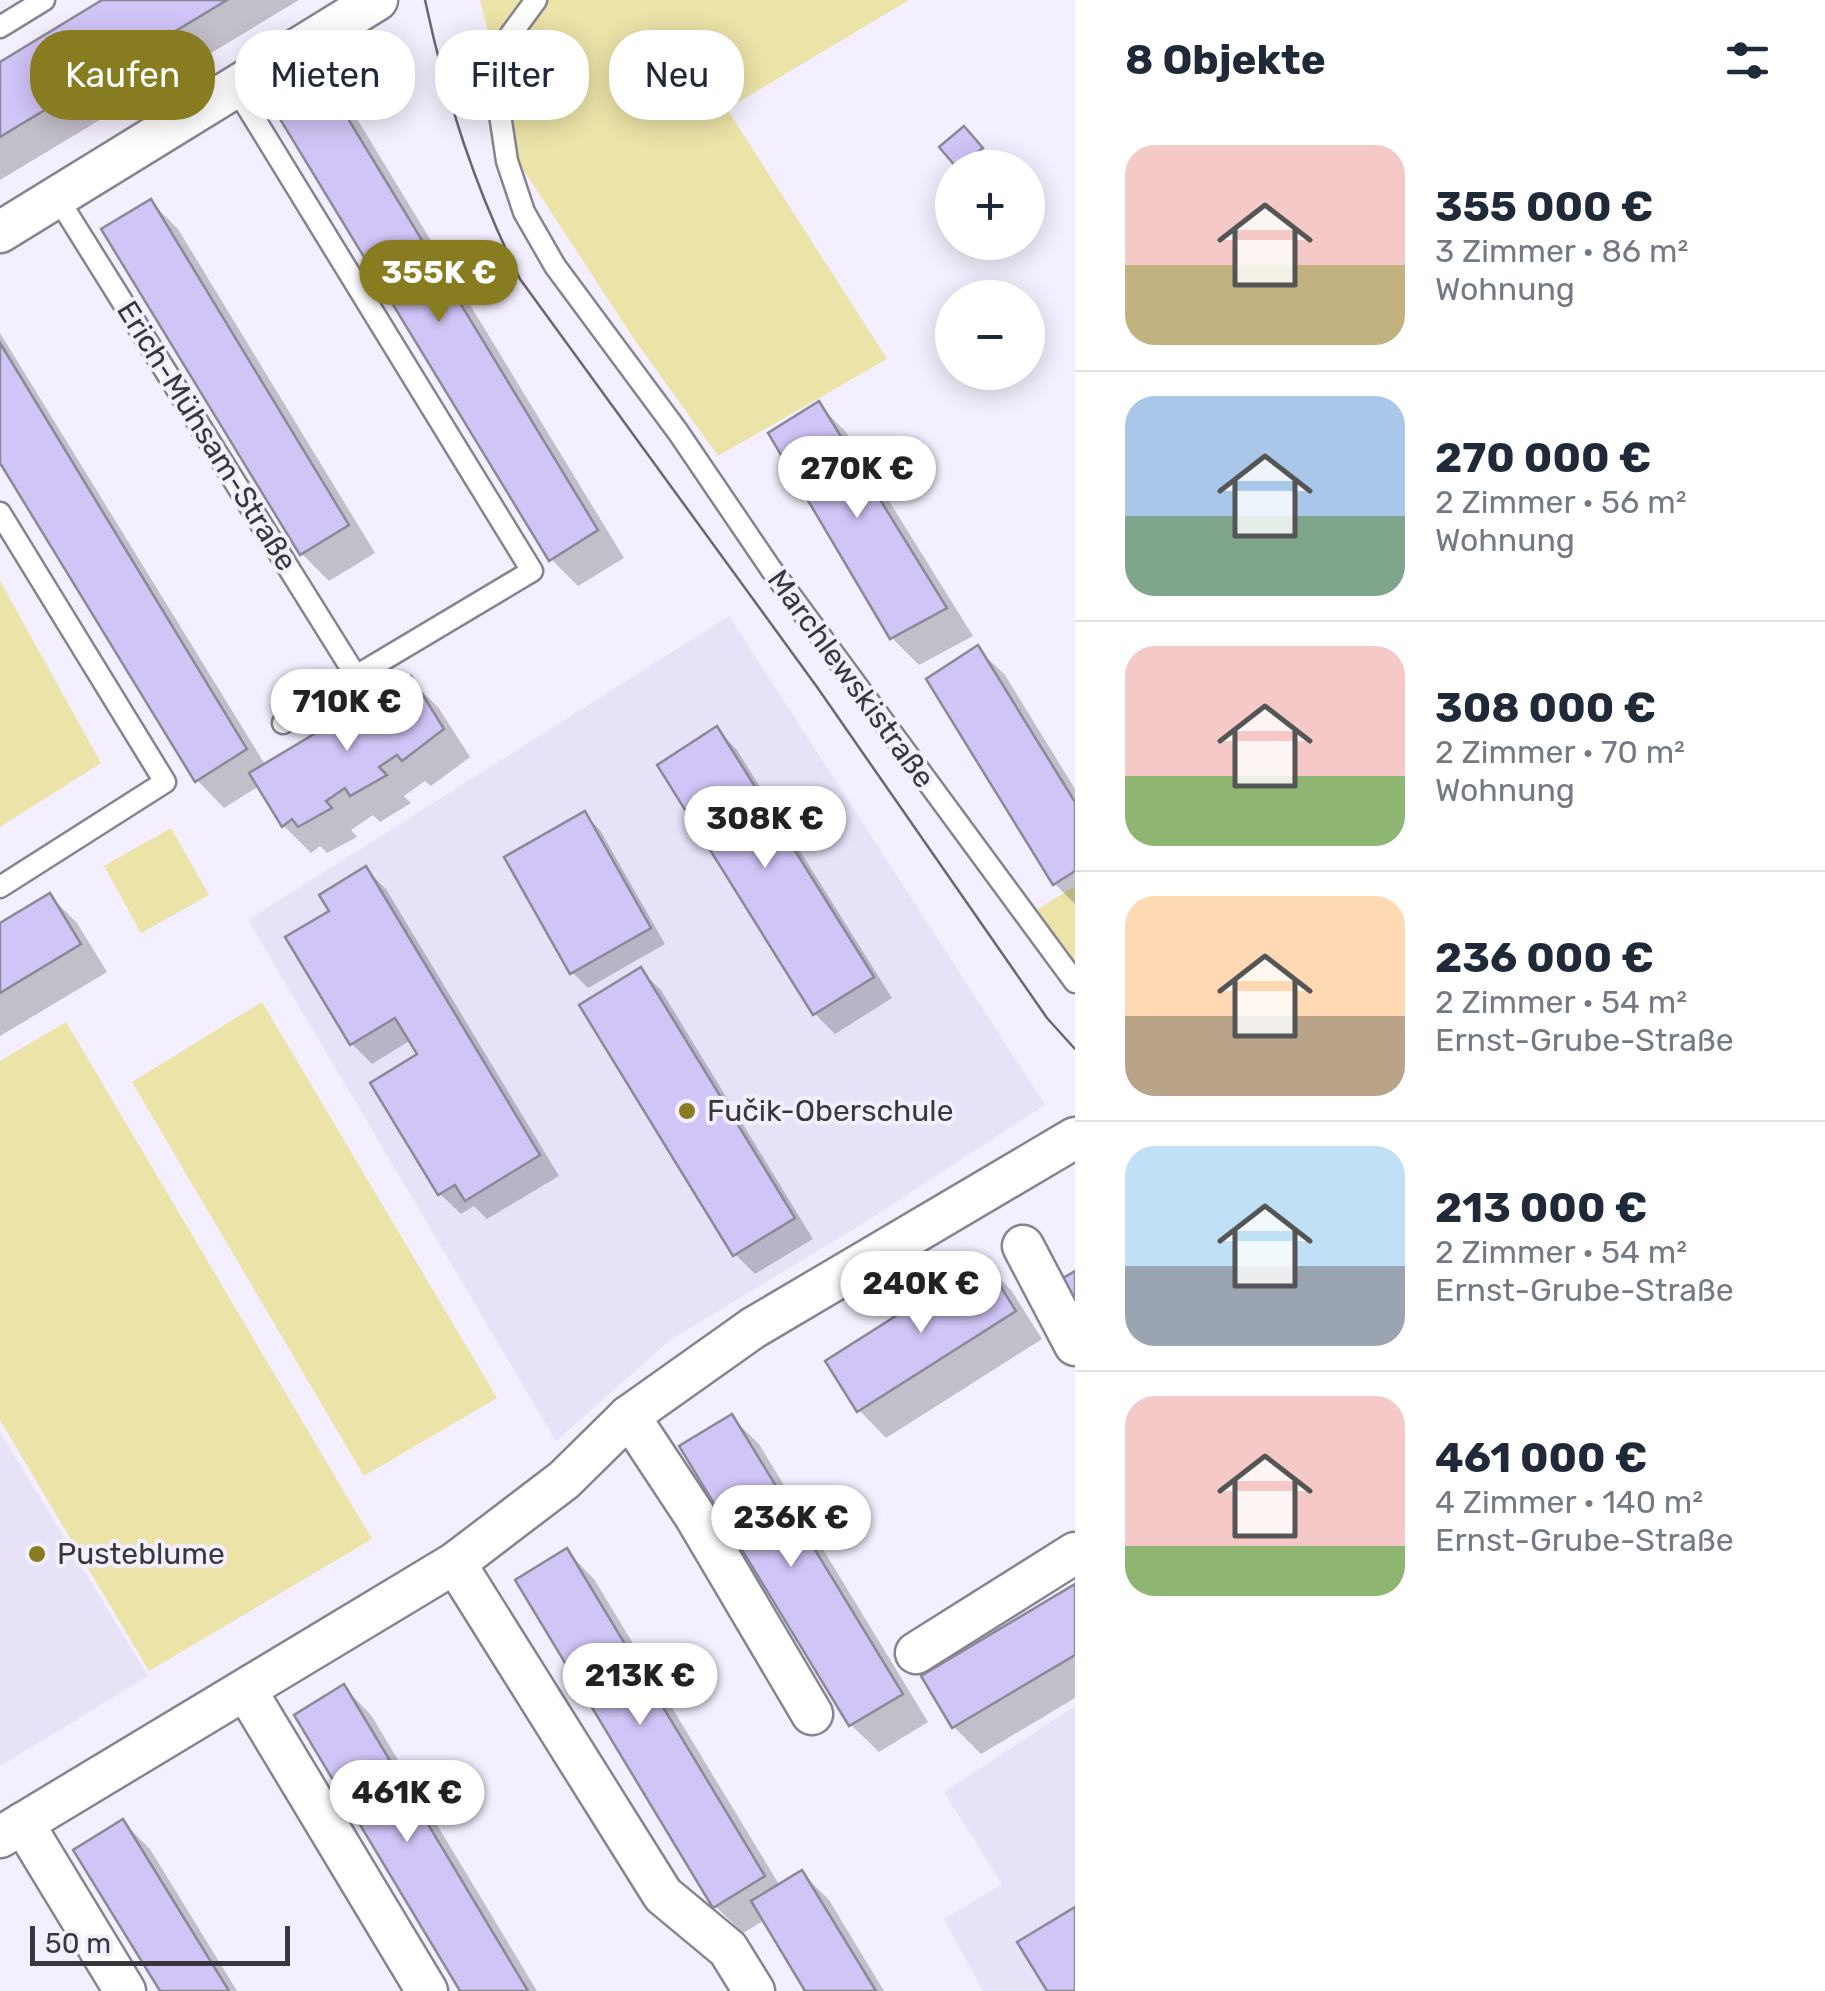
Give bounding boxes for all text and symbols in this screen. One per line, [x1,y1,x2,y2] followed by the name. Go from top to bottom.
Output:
[30,30,215,120] chip: Kaufen
[235,30,415,120] chip: Mieten
[435,30,589,120] chip: Filter
[609,30,744,120] chip: Neu
[1720,33,1775,88] icon: filters
[1125,35,1326,85] text: 8 Objekte
[935,150,1045,390] map controls
[935,150,1045,260] button: +
[1435,182,1653,232] text: 355 000 €
[1205,185,1325,305] icon: home
[1435,232,1688,270] text: 3 Zimmer · 86 m²
[358,240,520,325] pin: 355K €
[381,253,497,291] text: 355K €
[1435,270,1575,308] text: Wohnung
[935,280,1045,390] button: −
[109,294,305,578] street label: Erich-Mühsam-Straße
[1435,433,1651,483] text: 270 000 €
[776,436,938,521] pin: 270K €
[1205,436,1325,556] icon: home
[800,449,914,487] text: 270K €
[1435,483,1687,521] text: 2 Zimmer · 56 m²
[1435,521,1575,559] text: Wohnung
[760,563,942,795] street label: Marchlewskistraße
[266,669,428,754] pin: 710K €
[292,682,402,720] text: 710K €
[1435,683,1656,733] text: 308 000 €
[1205,686,1325,806] icon: home
[1435,733,1685,771] text: 2 Zimmer · 70 m²
[1435,771,1575,809] text: Wohnung
[684,786,846,871] pin: 308K €
[706,799,824,837] text: 308K €
[1435,933,1654,983] text: 236 000 €
[1205,936,1325,1056] icon: home
[1435,983,1687,1021] text: 2 Zimmer · 54 m²
[1435,1021,1734,1059] text: Ernst-Grube-Straße
[707,1093,953,1129] place label: Fučik-Oberschule
[676,1100,698,1122] marker: Fučik-Oberschule
[1435,1183,1647,1233] text: 213 000 €
[1205,1186,1325,1306] icon: home
[1435,1233,1687,1271] text: 2 Zimmer · 54 m²
[840,1251,1002,1336] pin: 240K €
[862,1264,980,1302] text: 240K €
[1435,1271,1734,1309] text: Ernst-Grube-Straße
[1435,1433,1648,1483] text: 461 000 €
[1205,1436,1325,1556] icon: home
[1435,1483,1703,1521] text: 4 Zimmer · 140 m²
[710,1485,872,1570] pin: 236K €
[733,1498,849,1536] text: 236K €
[1435,1521,1734,1559] text: Ernst-Grube-Straße
[57,1536,225,1572] place label: Pusteblume
[26,1543,48,1565] marker: Pusteblume
[559,1643,721,1728] pin: 213K €
[585,1656,695,1694] text: 213K €
[326,1760,488,1845] pin: 461K €
[352,1773,462,1811] text: 461K €
[30,1921,290,1966] scale bar
[45,1927,111,1960] text: 50 m

